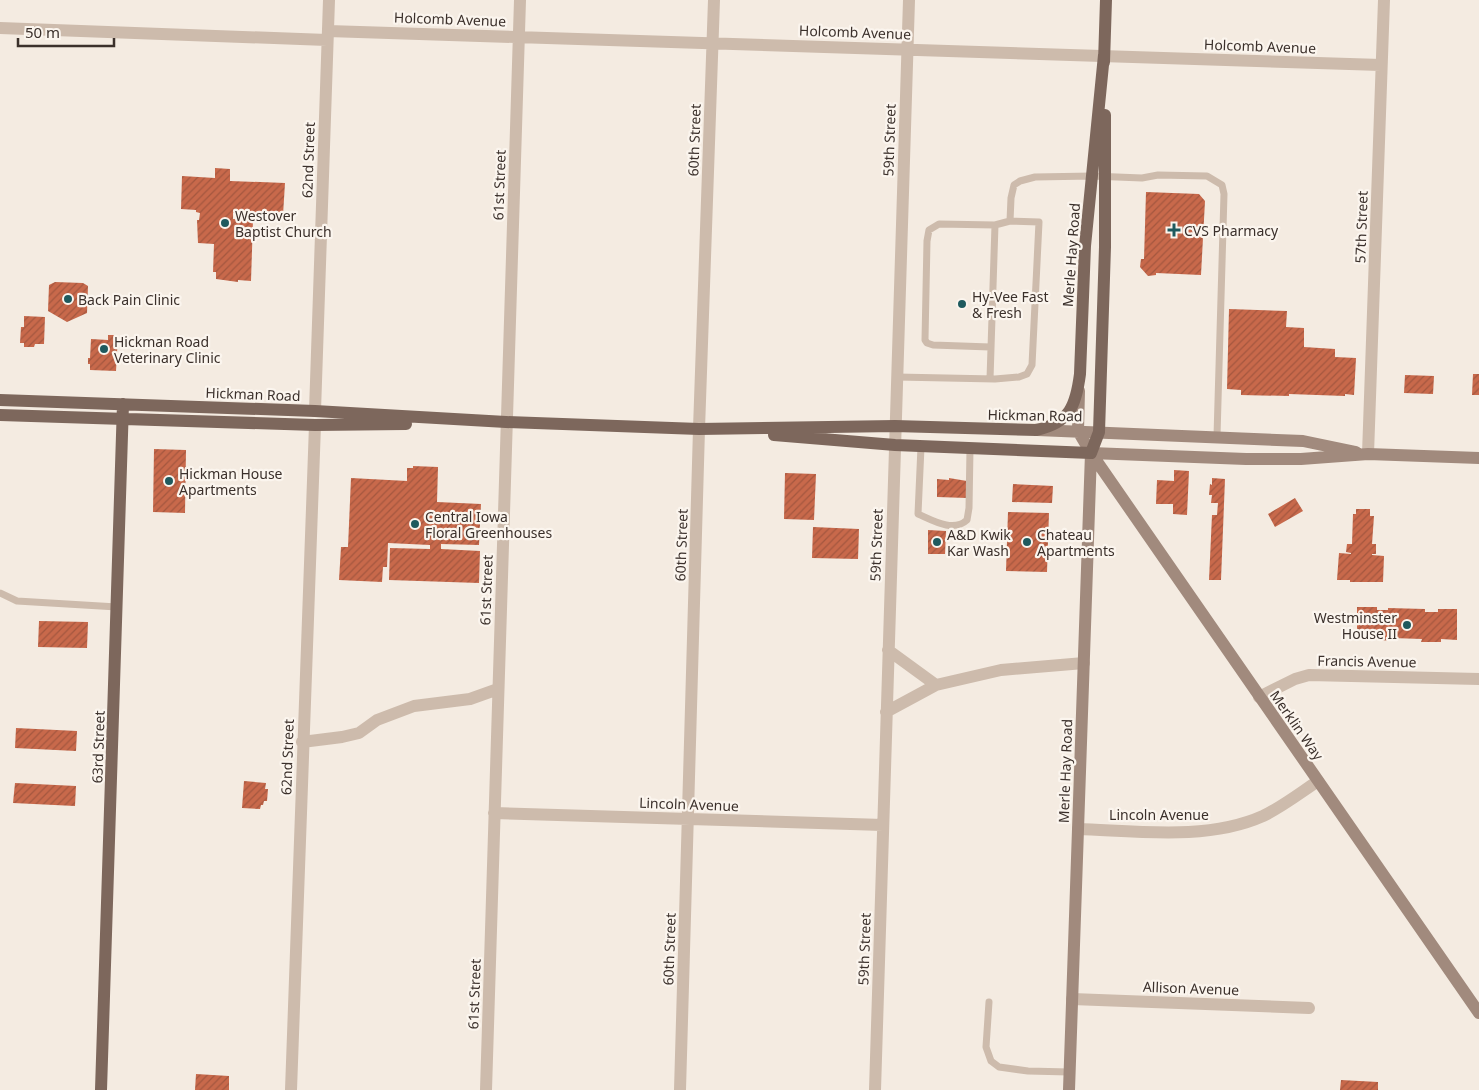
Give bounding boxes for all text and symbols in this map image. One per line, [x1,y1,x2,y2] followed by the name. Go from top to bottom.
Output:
[394,8,506,30] street label: Holcomb Avenue
[18,15,114,47] scale bar
[799,21,911,43] street label: Holcomb Avenue
[25,22,60,42] text: 50 m
[1204,35,1316,57] street label: Holcomb Avenue
[683,103,705,177] street label: 60th Street
[878,103,900,177] street label: 59th Street
[297,122,319,198] street label: 62nd Street
[488,149,510,221] street label: 61st Street
[1350,190,1372,264] street label: 57th Street
[1058,202,1084,308] street label: Merle Hay Road
[235,206,332,241] place label: Westover Baptist Church
[219,217,231,229] marker: Westover Baptist Church
[1184,221,1279,240] place label: CVS Pharmacy
[1168,224,1180,236] marker: CVS Pharmacy
[972,287,1048,322] place label: Hy-Vee Fast & Fresh
[78,290,180,309] place label: Back Pain Clinic
[62,293,74,305] marker: Back Pain Clinic
[956,298,968,310] marker: Hy-Vee Fast & Fresh
[114,332,221,367] place label: Hickman Road Veterinary Clinic
[98,343,110,355] marker: Hickman Road Veterinary Clinic
[205,383,301,405] street label: Hickman Road
[987,405,1083,425] street label: Hickman Road
[179,464,283,499] place label: Hickman House Apartments
[163,475,175,487] marker: Hickman House Apartments
[425,507,552,542] place label: Central Iowa Floral Greenhouses
[670,508,692,582] street label: 60th Street
[865,508,887,582] street label: 59th Street
[409,518,421,530] marker: Central Iowa Floral Greenhouses
[947,525,1011,560] place label: A&D Kwik Kar Wash
[1037,525,1115,560] place label: Chateau Apartments
[931,536,943,548] marker: A&D Kwik Kar Wash
[1021,536,1033,548] marker: Chateau Apartments
[475,554,497,626] street label: 61st Street
[1314,608,1397,643] place label: Westminster House II
[1401,619,1413,631] marker: Westminster House II
[1317,651,1417,671] street label: Francis Avenue
[1266,686,1329,764] street label: Merklin Way
[87,710,109,784] street label: 63rd Street
[276,719,298,795] street label: 62nd Street
[1054,719,1076,823] street label: Merle Hay Road
[639,793,739,815] street label: Lincoln Avenue
[1109,805,1209,824] street label: Lincoln Avenue
[658,912,680,986] street label: 60th Street
[853,912,875,986] street label: 59th Street
[463,958,485,1030] street label: 61st Street
[1142,977,1240,999] street label: Allison Avenue

